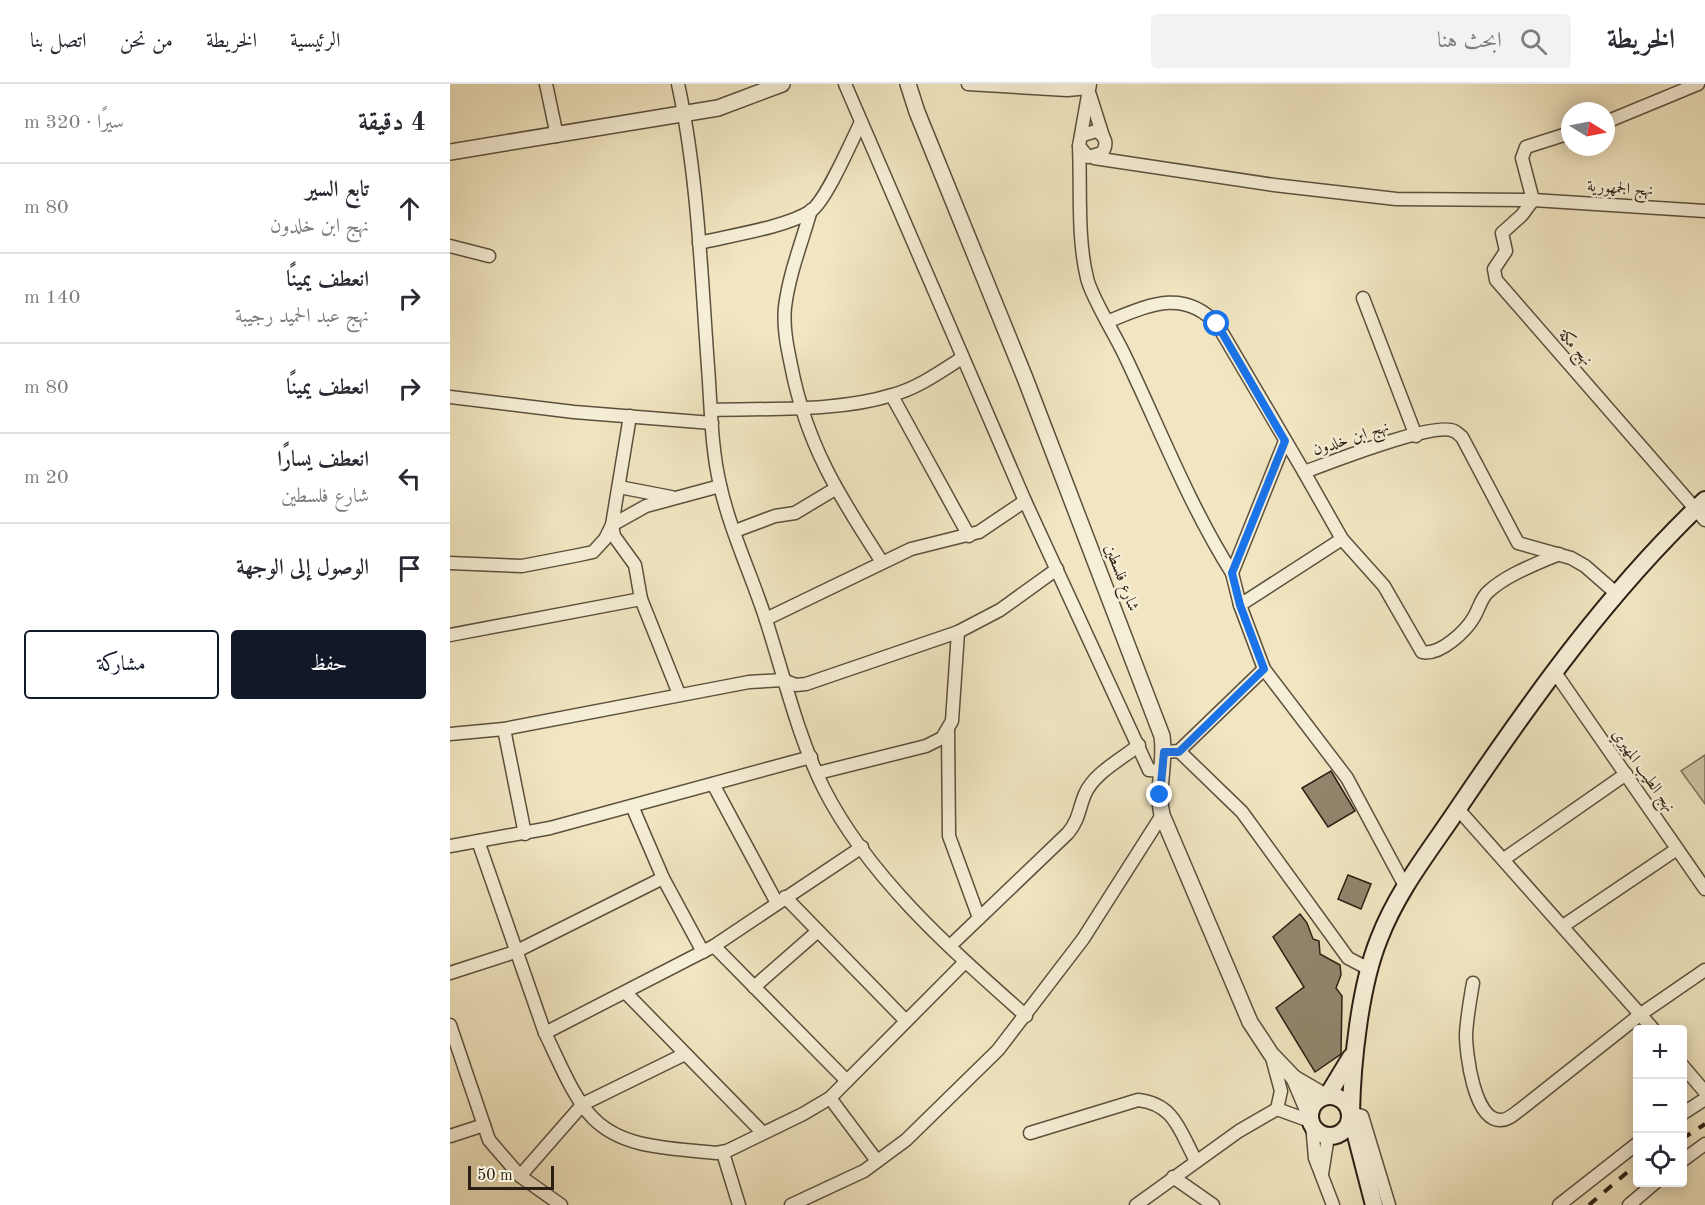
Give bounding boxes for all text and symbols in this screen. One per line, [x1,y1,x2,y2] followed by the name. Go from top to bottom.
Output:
[1151,14,1571,68] search box
[1517,25,1550,58] icon: search
[1607,27,1675,55] text: الخريطة
[1437,30,1502,52] text: ابحث هنا
[30,31,87,52] text: اتصل بنا
[120,31,173,52] text: من نحن
[206,31,257,52] text: الخريطة
[290,31,341,52] text: الرئيسية
[1561,102,1615,156] north arrow
[358,110,426,136] text: 4 دقيقة
[24,113,124,133] text: سيرًا · 320 m
[305,179,369,201] text: تابع السير
[1586,179,1654,204] street label: نهج الجمهورية
[393,192,426,225] icon: ahead
[24,198,69,218] text: 80 m
[270,217,369,237] text: نهج ابن خلدون
[286,269,369,291] text: انعطف يمينًا
[393,282,426,315] icon: right
[24,288,80,308] text: 140 m
[235,307,369,327] text: نهج عبد الحميد رجيبة
[1203,310,1229,336] route start
[1551,325,1596,372] street label: نهج مكة
[393,372,426,405] icon: right
[286,377,369,399] text: انعطف يمينًا
[24,378,69,398] text: 80 m
[1311,419,1393,464] street label: نهج ابن خلدون
[277,449,369,471] text: انعطف يسارًا
[393,462,426,495] icon: left
[24,468,69,488] text: 20 m
[281,487,369,507] text: شارع فلسطين
[1097,542,1141,615] street label: شارع فلسطين
[393,552,426,585] icon: arrive
[236,557,369,579] text: الوصول إلى الوجهة
[24,630,219,699] button: مشاركة
[231,630,426,699] button: حفظ
[1604,727,1677,818] street label: نهج الطيب المهيري
[1146,781,1172,807] route end
[1633,1025,1687,1187] map controls
[1633,1025,1687,1079] button: +
[1633,1079,1687,1133] button: −
[1633,1133,1687,1187] button: locate
[468,1163,554,1190] scale bar
[477,1168,513,1184] text: 50 m

